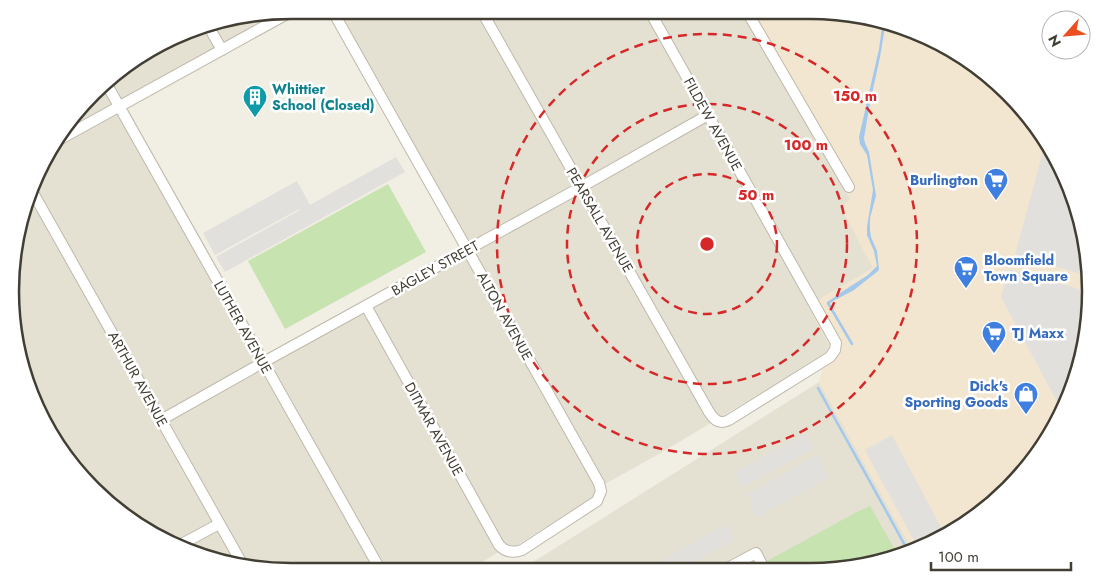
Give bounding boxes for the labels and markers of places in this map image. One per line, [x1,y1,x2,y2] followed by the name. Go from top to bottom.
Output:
[272,79,375,115] place label: Whittier School (Closed)
[242,84,268,118] building icon: Whittier School (Closed)
[983,167,1009,201] supermarket icon: Burlington
[910,170,978,190] place label: Burlington
[698,235,716,253] centre of rings
[984,250,1068,286] place label: Bloomfield Town Square
[953,255,979,289] supermarket icon: Bloomfield Town Square
[981,320,1007,354] supermarket icon: TJ Maxx
[1012,323,1065,343] place label: TJ Maxx
[905,376,1009,412] place label: Dick's Sporting Goods
[1013,381,1039,415] shop icon: Dick's Sporting Goods

